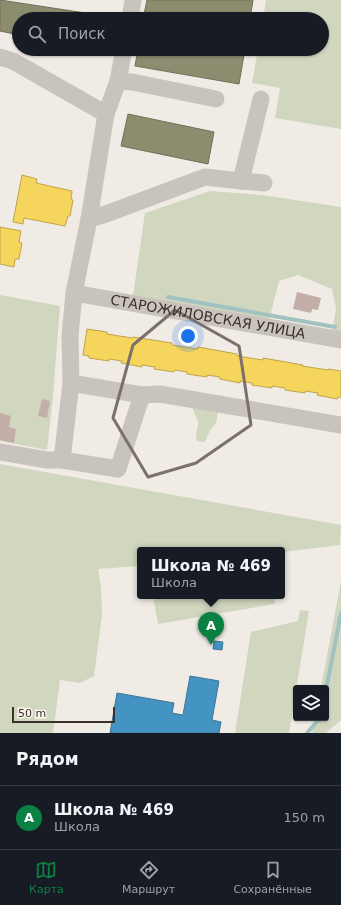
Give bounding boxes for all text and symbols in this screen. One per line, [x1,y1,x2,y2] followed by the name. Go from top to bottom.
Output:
[12,12,329,56] search box
[26,23,48,45] icon: search
[58,25,106,43] text: Поиск
[109,292,307,342] street label: СТАРОЖИЛОВСКАЯ УЛИЦА
[178,326,198,346] your location
[137,547,285,599] popup
[151,557,271,575] text: Школа № 469
[151,575,197,590] text: Школа
[198,612,224,645] pin: A
[293,685,329,721] map controls
[293,685,329,721] button: layers
[12,705,115,724] scale bar
[18,707,46,720] text: 50 m
[16,749,79,769] text: Рядом
[54,801,174,819] text: Школа № 469
[24,810,34,825] text: A
[283,810,325,825] text: 150 m
[54,819,100,834] text: Школа
[29,859,64,896] tab: Карта
[122,859,175,896] tab: Маршрут
[233,859,312,896] tab: Сохранённые

